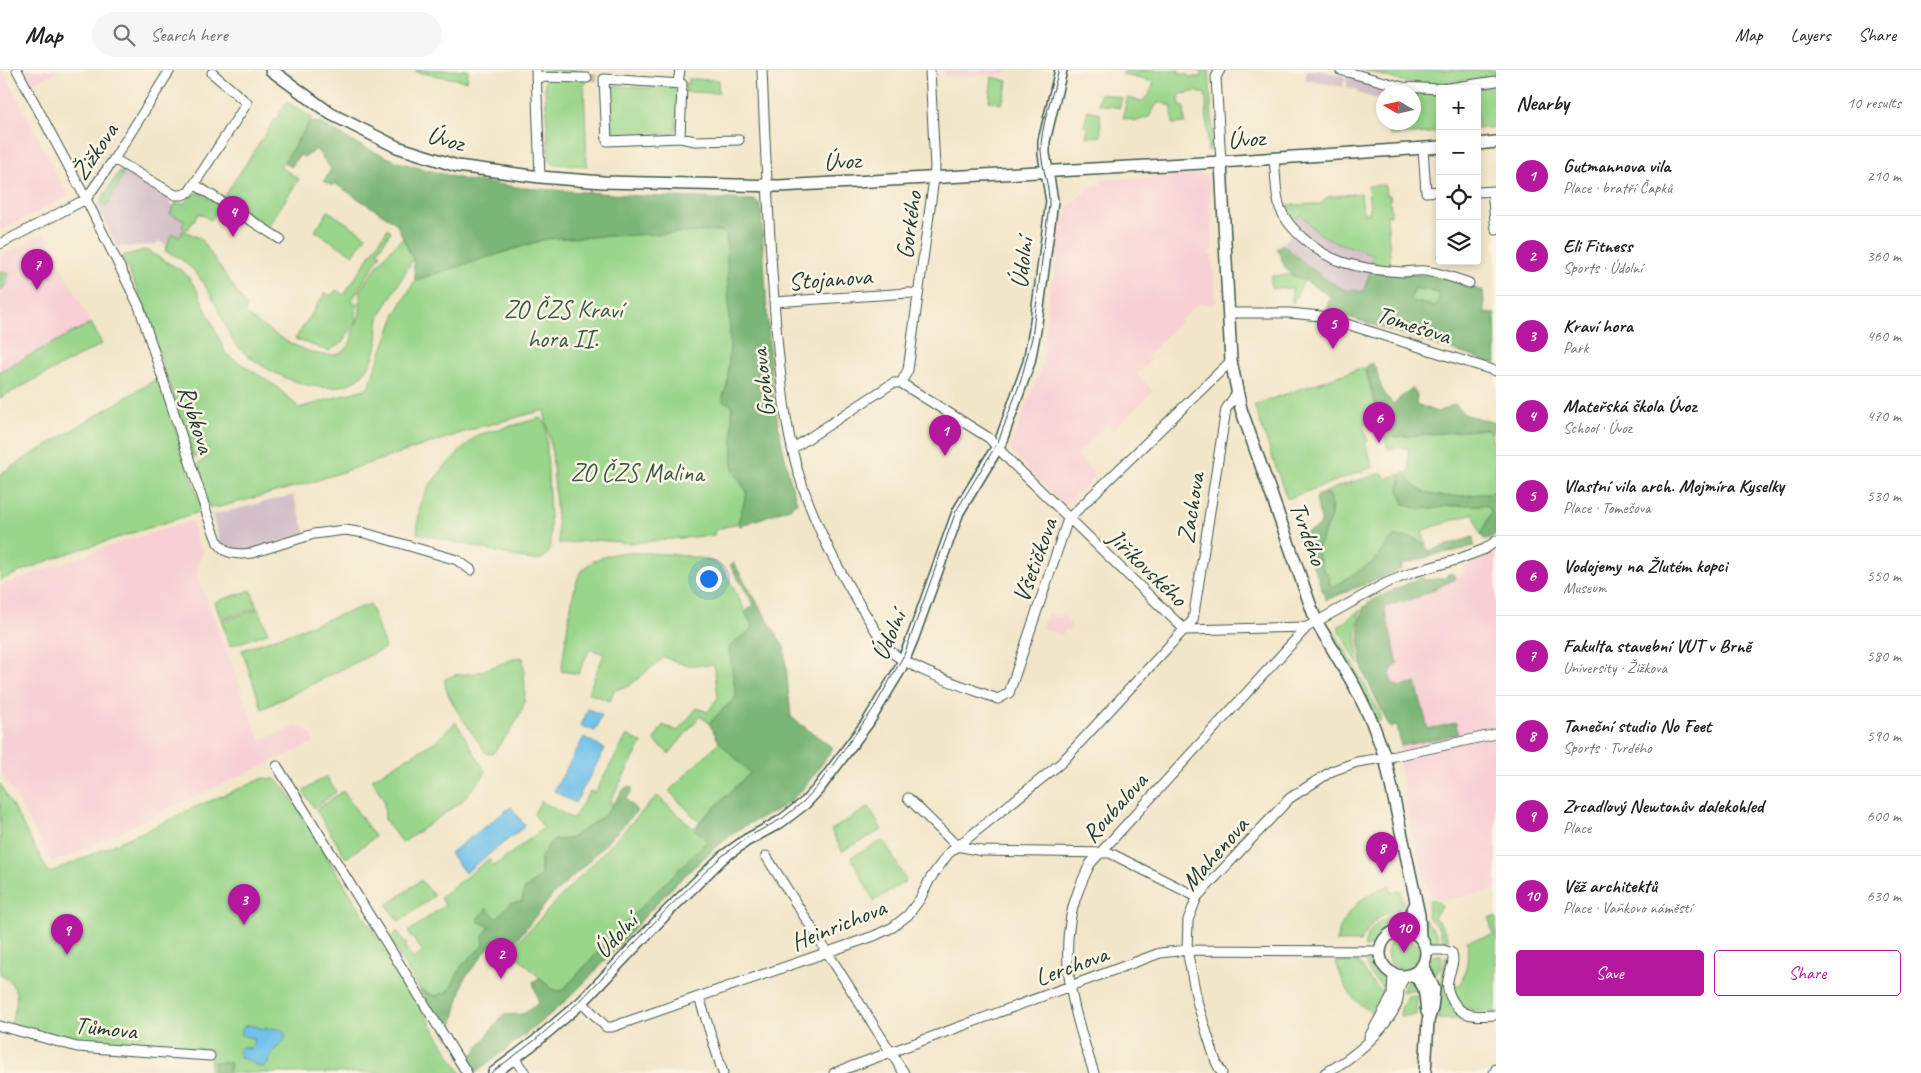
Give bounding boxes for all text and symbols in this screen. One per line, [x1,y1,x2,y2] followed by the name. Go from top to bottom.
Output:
[92,12,442,57] search box
[25,20,62,50] text: Map
[110,21,138,49] icon: search
[150,23,228,47] text: Search here
[1735,24,1763,46] text: Map
[1791,24,1830,46] text: Layers
[1858,24,1896,46] text: Share
[1376,85,1421,130] north arrow
[1436,85,1481,265] map controls
[1436,85,1481,130] button: +
[1516,90,1569,116] text: Nearby
[1847,93,1901,113] text: 10 results
[64,115,127,186] street label: Žižkova
[424,118,470,160] street label: Úvoz
[1226,122,1268,156] street label: Úvoz
[1436,130,1481,175] button: −
[823,144,863,178] street label: Úvoz
[1563,154,1670,178] text: Gutmannova vila
[1528,166,1536,186] text: 1
[1867,166,1901,186] text: 210 m
[1436,175,1481,220] button: locate
[1563,178,1672,198] text: Place · bratří Čapků
[888,188,930,261] street label: Gorkého
[217,196,249,237] pin: 4
[1436,220,1481,265] button: layers
[1003,231,1042,290] street label: Údolní
[1563,234,1632,258] text: Eli Fitness
[1528,246,1536,266] text: 2
[1867,246,1901,266] text: 360 m
[21,249,53,290] pin: 7
[1563,258,1642,278] text: Sports · Údolní
[787,260,875,298] street label: Stojanova
[504,294,628,355] park label: ZO ČZS Kraví hora II.
[1373,298,1457,353] street label: Tomešova
[1317,308,1349,349] pin: 5
[1563,314,1633,338] text: Kraví hora
[1528,326,1536,346] text: 3
[1867,326,1901,346] text: 460 m
[1563,338,1588,358] text: Park
[743,344,783,419] street label: Grohova
[170,381,223,459] street label: Rybkova
[1563,394,1696,418] text: Mateřská škola Úvoz
[1363,402,1395,443] pin: 6
[1528,406,1536,426] text: 4
[1867,406,1901,426] text: 470 m
[929,415,961,456] pin: 1
[1563,418,1632,438] text: School · Úvoz
[571,457,706,489] park label: ZO ČZS Malina
[1170,468,1213,546] street label: Zachova
[1563,474,1784,498] text: Vlastní vila arch. Mojmíra Kyselky
[1529,486,1535,506] text: 5
[1867,486,1901,506] text: 530 m
[1282,497,1335,571] street label: Tvrdého
[1563,498,1650,518] text: Place · Tomešova
[1005,512,1066,607] street label: Všetičkova
[1100,521,1195,614] street label: Jiříkovského
[1563,554,1727,578] text: Vodojemy na Žlutém kopci
[696,566,722,592] your location
[1528,566,1536,586] text: 6
[1867,566,1901,586] text: 550 m
[1563,578,1607,598] text: Museum
[864,601,916,665] street label: Údolní
[1563,634,1751,658] text: Fakulta stavební VUT v Brně
[1528,646,1536,666] text: 7
[1867,646,1901,666] text: 580 m
[1563,658,1667,678] text: University · Žižkova
[1563,714,1711,738] text: Taneční studio No Feet
[1528,726,1536,746] text: 8
[1867,726,1901,746] text: 590 m
[1563,738,1652,758] text: Sports · Tvrdého
[1075,764,1156,849] street label: Roubalova
[1563,794,1764,818] text: Zrcadlový Newtonův dalekohled
[1528,806,1536,826] text: 9
[1867,806,1901,826] text: 600 m
[1174,808,1257,897] street label: Mahenova
[1563,818,1591,838] text: Place
[1366,832,1398,873] pin: 8
[1563,874,1657,898] text: Věž architektů
[228,884,260,925] pin: 3
[1525,886,1539,906] text: 10
[1867,886,1901,906] text: 630 m
[786,891,892,958] street label: Heinrichova
[1563,898,1692,918] text: Place · Vaňkovo náměstí
[587,902,648,965] street label: Údolní
[1388,912,1420,953] pin: 10
[51,914,83,955] pin: 9
[1031,937,1115,994] street label: Lerchova
[485,938,517,979] pin: 2
[1516,950,1704,996] button: Save
[1714,950,1901,996] button: Share
[73,1009,141,1047] street label: Tůmova

